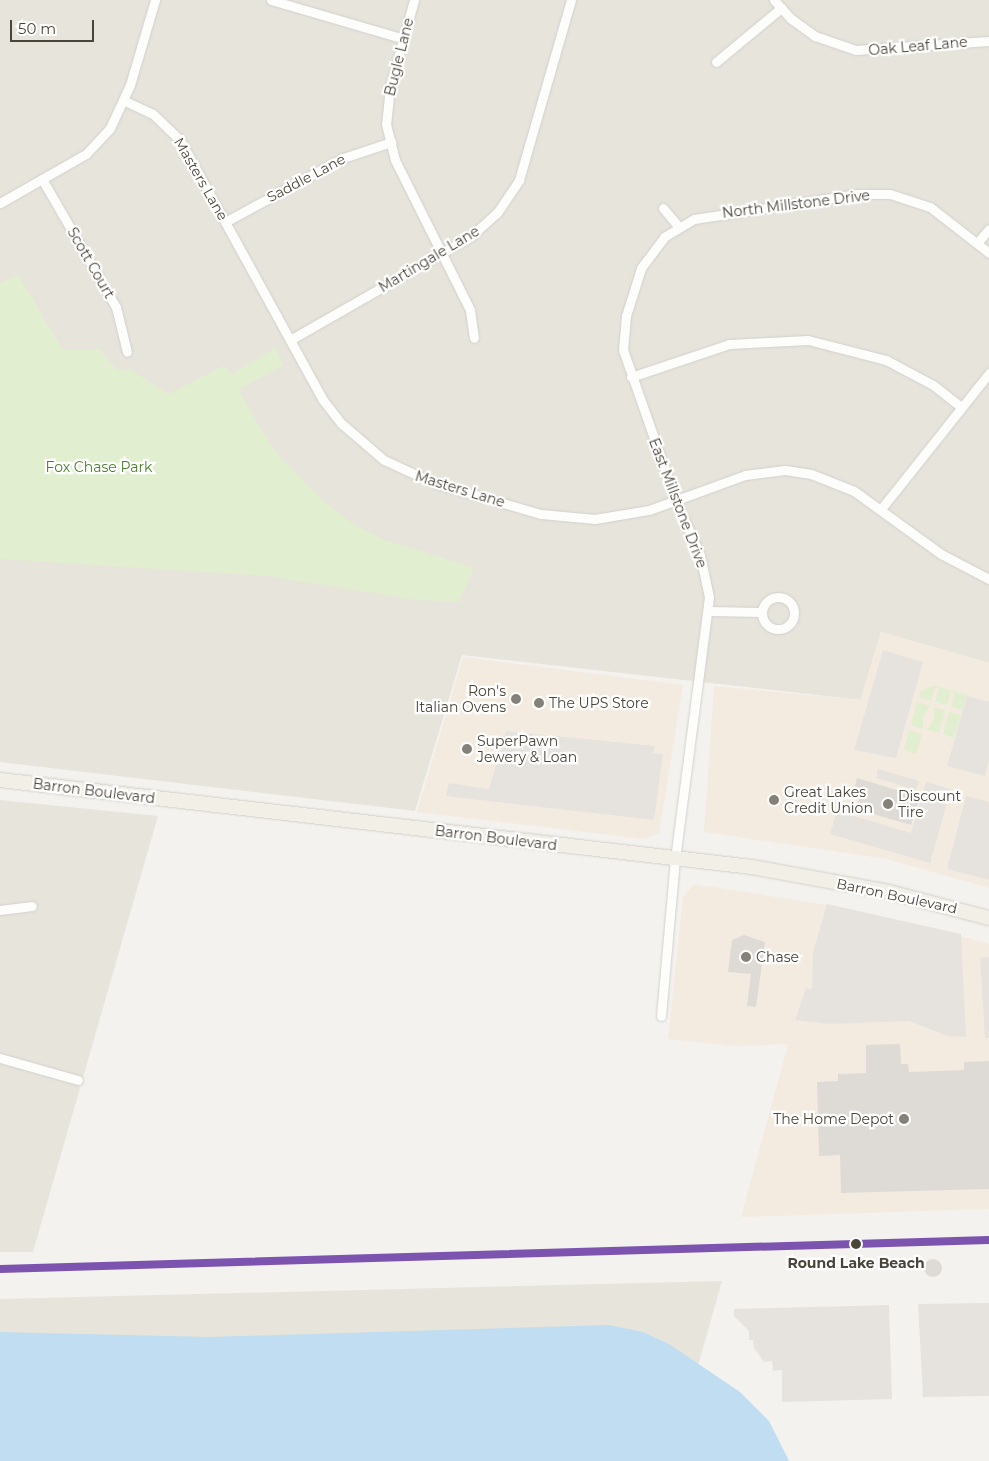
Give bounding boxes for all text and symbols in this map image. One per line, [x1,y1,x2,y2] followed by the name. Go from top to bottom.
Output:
[12,10,96,42] scale bar
[381,16,417,98] street label: Bugle Lane
[18,19,56,38] text: 50 m
[868,33,968,59] street label: Oak Leaf Lane
[171,135,231,223] street label: Masters Lane
[264,150,348,206] street label: Saddle Lane
[721,187,871,221] street label: North Millstone Drive
[376,222,482,296] street label: Martingale Lane
[64,224,118,302] street label: Scott Court
[645,436,711,570] street label: East Millstone Drive
[46,459,152,475] park label: Fox Chase Park
[413,467,507,511] street label: Masters Lane
[415,683,506,716] place label: Ron's Italian Ovens
[510,693,522,705] marker: Ron's Italian Ovens
[549,695,649,711] place label: The UPS Store
[533,697,545,709] marker: The UPS Store
[477,733,577,766] place label: SuperPawn Jewery & Loan
[461,743,473,755] marker: SuperPawn Jewery & Loan
[32,775,156,807] street label: Barron Boulevard
[784,784,873,816] place label: Great Lakes Credit Union
[898,788,961,820] place label: Discount Tire
[768,794,780,806] marker: Great Lakes Credit Union
[882,798,894,810] marker: Discount Tire
[434,822,558,854] street label: Barron Boulevard
[835,875,959,917] street label: Barron Boulevard
[756,949,799,965] place label: Chase
[740,951,752,963] marker: Chase
[773,1111,894,1127] place label: The Home Depot
[898,1113,910,1125] marker: The Home Depot
[847,1235,865,1253] marker: Round Lake Beach
[787,1255,925,1271] place label: Round Lake Beach

